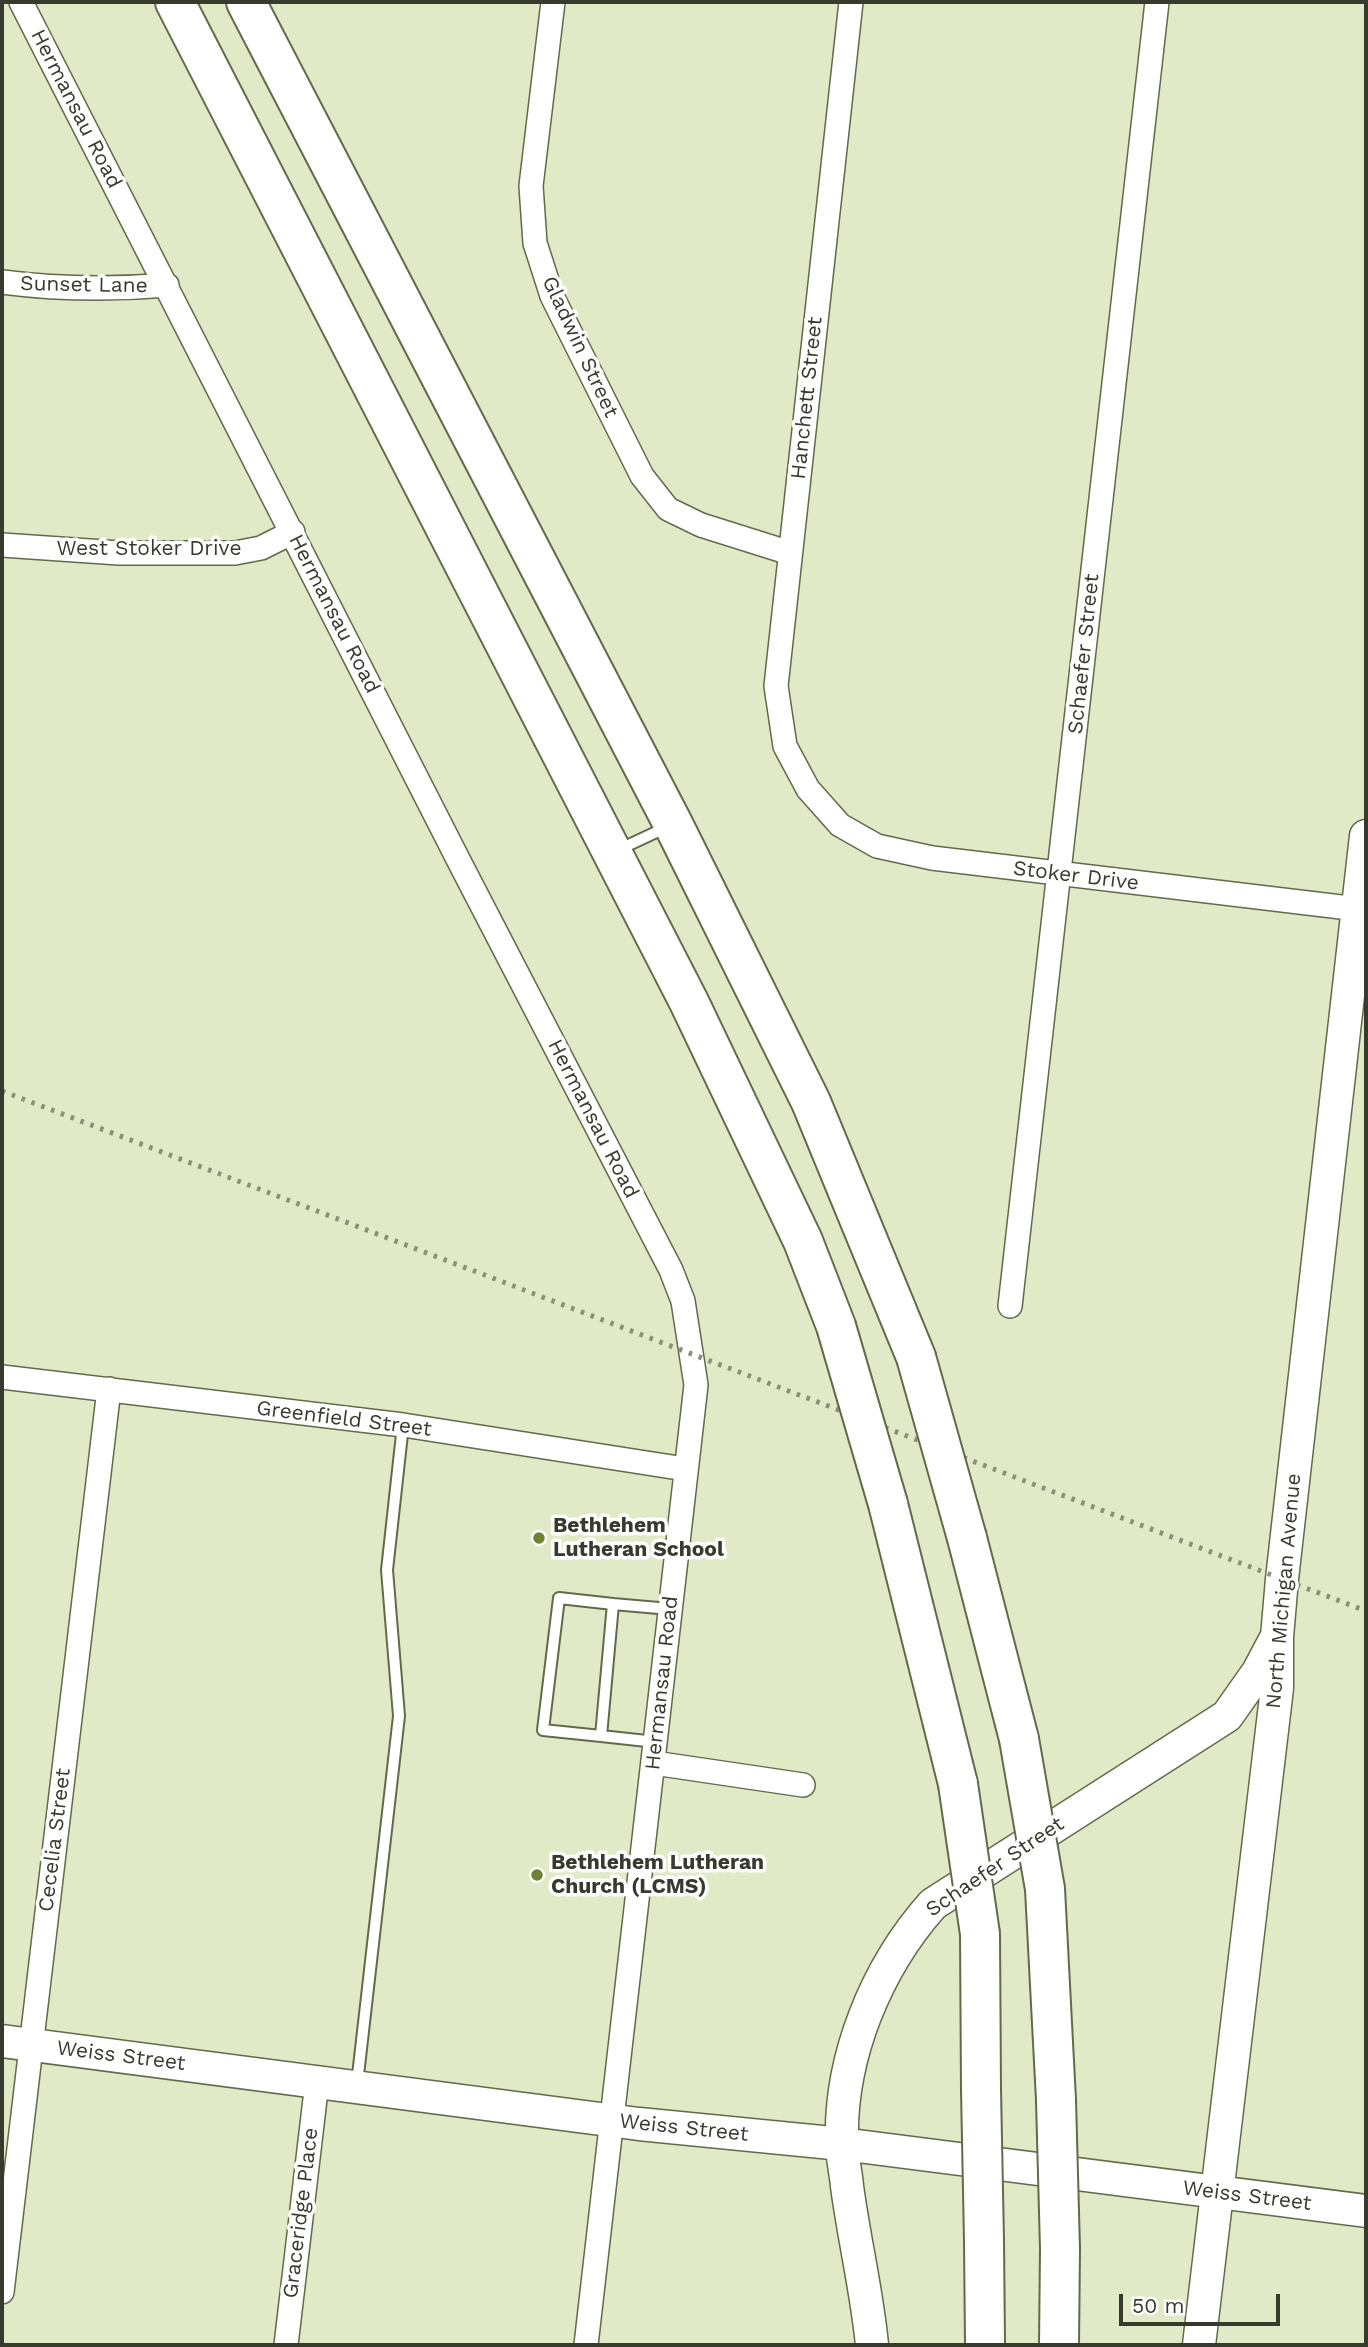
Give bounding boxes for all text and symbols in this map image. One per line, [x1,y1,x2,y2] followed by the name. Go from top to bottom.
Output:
[25,25,127,193] street label: Hermansau Road
[20,271,148,299] street label: Sunset Lane
[536,272,624,422] street label: Gladwin Street
[786,315,828,481] street label: Hanchett Street
[283,530,385,698] street label: Hermansau Road
[56,536,242,562] street label: West Stoker Drive
[1063,573,1105,735] street label: Schaefer Street
[1012,856,1140,896] street label: Stoker Drive
[542,1035,644,1203] street label: Hermansau Road
[255,1396,433,1442] street label: Greenfield Street
[1261,1472,1307,1710] street label: North Michigan Avenue
[553,1513,724,1563] place label: Bethlehem Lutheran School
[531,1530,547,1546] marker: Bethlehem Lutheran School
[640,1595,684,1771] street label: Hermansau Road
[34,1767,76,1913] street label: Cecelia Street
[921,1812,1069,1922] street label: Schaefer Street
[551,1850,764,1900] place label: Bethlehem Lutheran Church (LCMS)
[529,1867,545,1883] marker: Bethlehem Lutheran Church (LCMS)
[55,2036,187,2076] street label: Weiss Street
[618,2109,750,2147] street label: Weiss Street
[278,2126,324,2300] street label: Graceridge Place
[1181,2176,1313,2216] street label: Weiss Street
[1123,2280,1284,2324] scale bar
[1132,2293,1184,2318] text: 50 m

